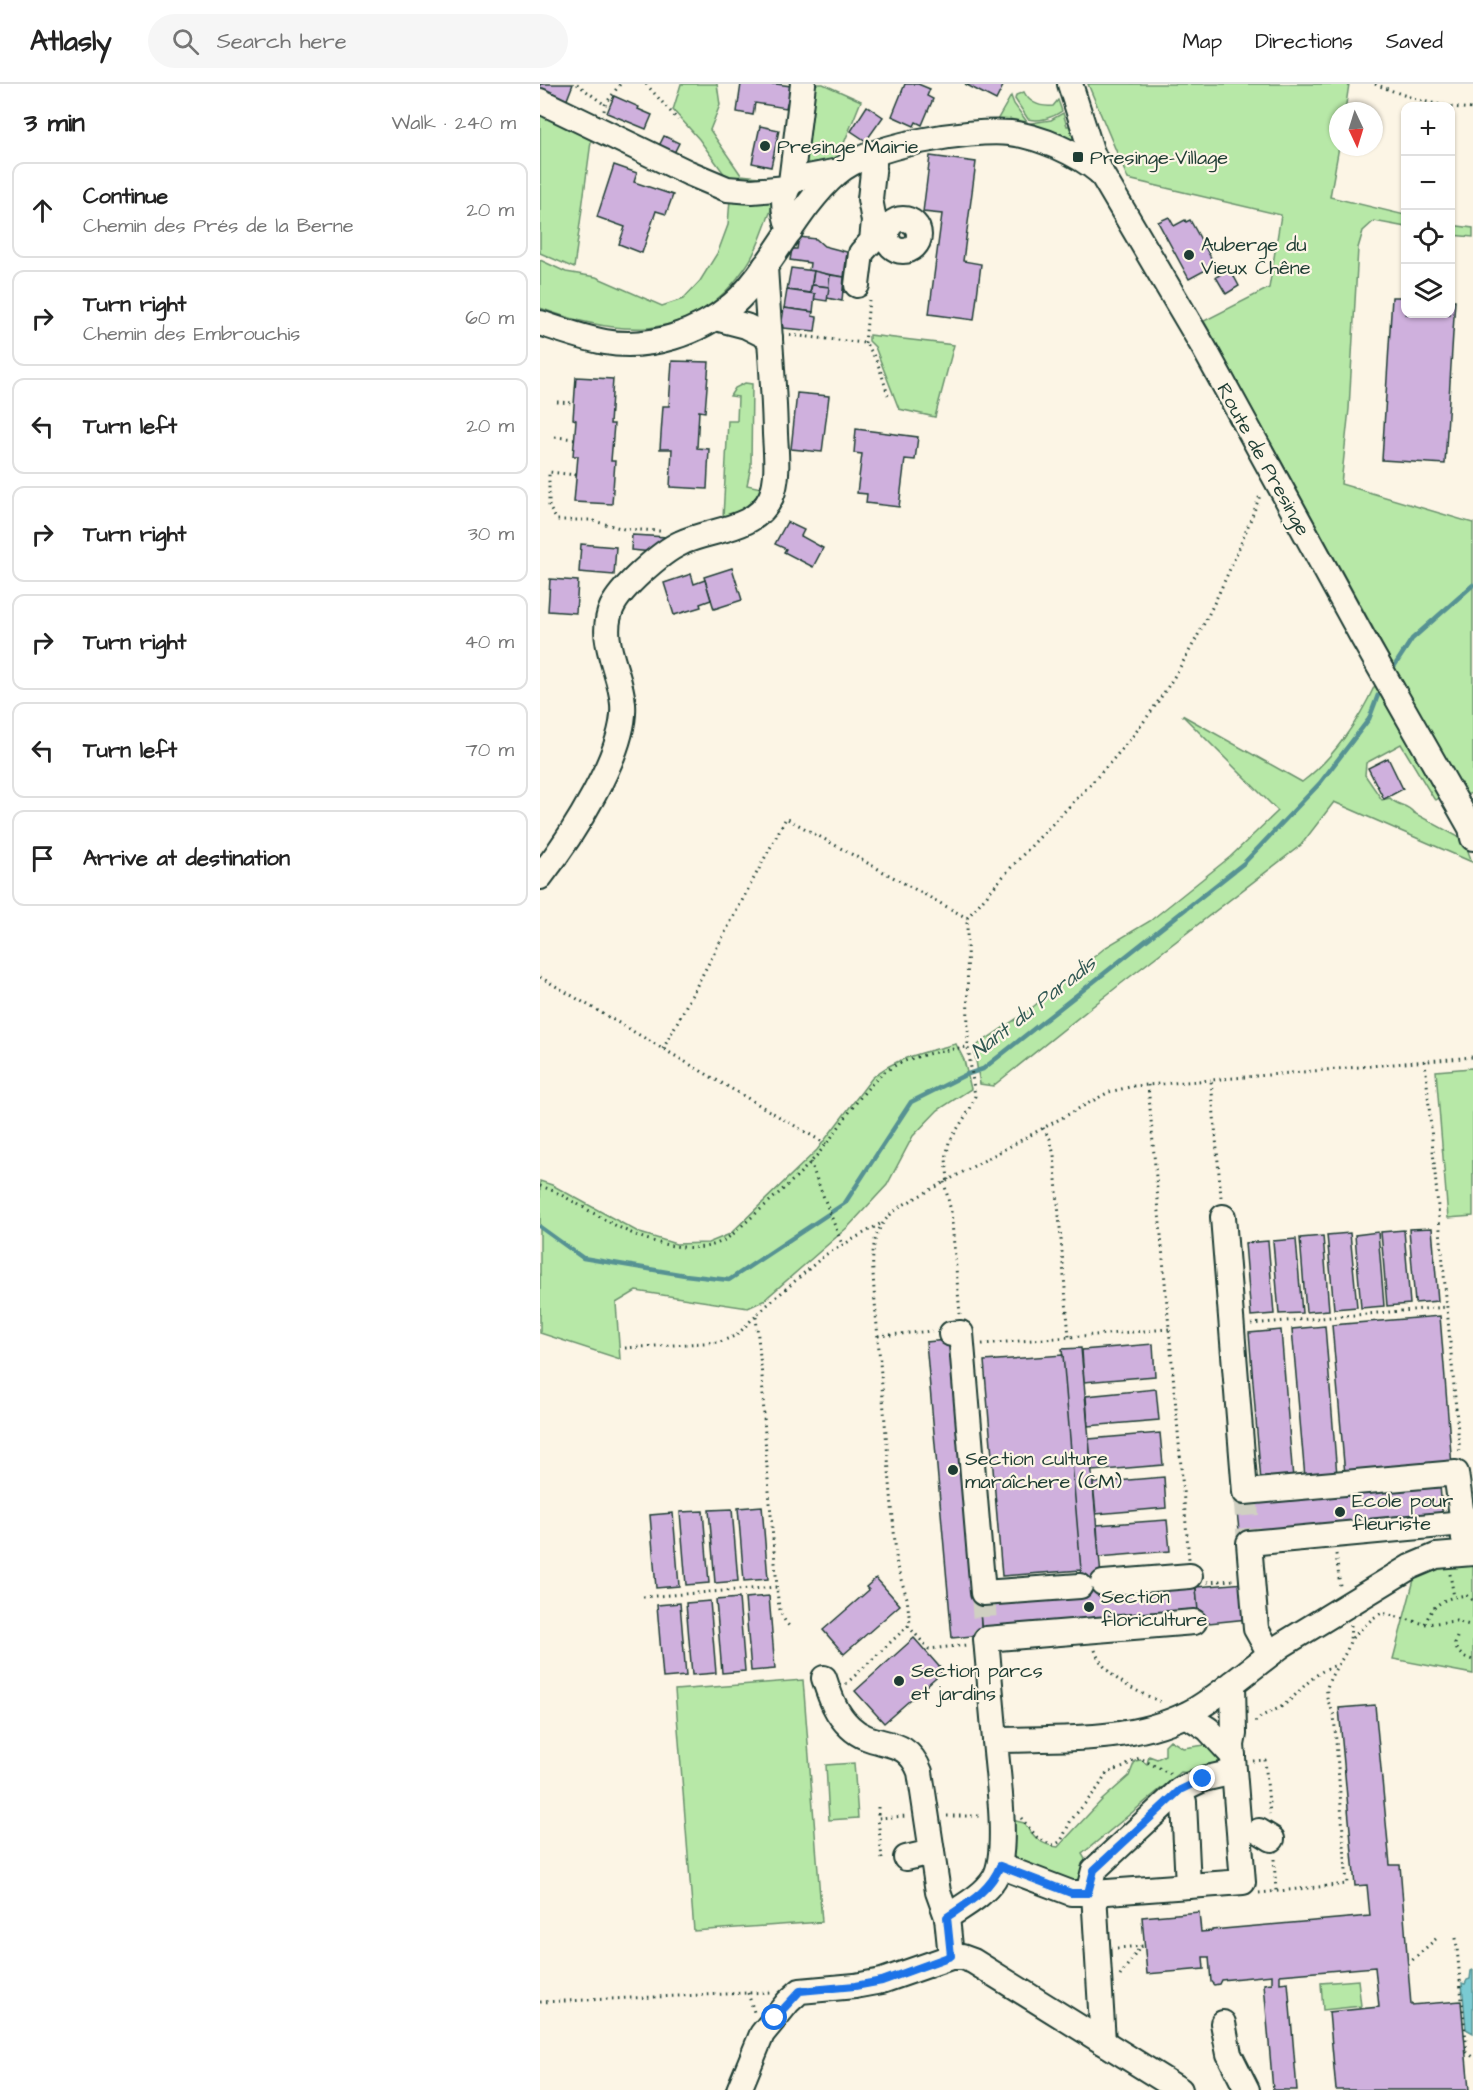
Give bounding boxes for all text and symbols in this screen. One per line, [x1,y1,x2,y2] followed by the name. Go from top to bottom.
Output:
[148,14,568,68] search box
[30,22,112,61] text: Atlasly
[169,25,202,58] icon: search
[217,26,347,57] text: Search here
[1182,27,1222,56] text: Map
[1255,27,1353,56] text: Directions
[1386,27,1443,56] text: Saved
[1329,102,1383,156] north arrow
[1401,102,1455,318] map controls
[1401,102,1455,156] button: +
[24,105,85,141] text: 3 min
[392,109,516,137] text: Walk · 240 m
[777,133,919,162] place label: Presinge Mairie
[758,139,772,153] marker: Presinge Mairie
[1090,144,1228,173] place label: Presinge-Village
[1071,150,1085,164] marker: Presinge-Village
[1401,156,1455,210] button: −
[83,181,168,212] text: Continue
[26,194,59,227] icon: ahead
[466,196,514,224] text: 20 m
[1401,210,1455,264] button: locate
[83,212,354,240] text: Chemin des Prés de la Berne
[1201,231,1311,282] place label: Auberge du Vieux Chêne
[1182,248,1196,262] marker: Auberge du Vieux Chêne
[1401,264,1455,318] button: layers
[83,289,186,320] text: Turn right
[26,302,59,335] icon: right
[465,304,514,332] text: 60 m
[83,320,300,348] text: Chemin des Embrouchis
[1209,378,1317,541] street label: Route de Presinge
[26,410,59,443] icon: left
[83,411,177,442] text: Turn left
[466,412,514,440] text: 20 m
[26,518,59,551] icon: right
[83,519,186,550] text: Turn right
[468,520,514,548] text: 30 m
[26,626,59,659] icon: right
[83,627,186,658] text: Turn right
[464,628,514,656] text: 40 m
[26,734,59,767] icon: left
[83,735,177,766] text: Turn left
[466,736,514,764] text: 70 m
[26,842,59,875] icon: arrive
[83,843,290,874] text: Arrive at destination
[965,948,1103,1066] water label: Nant du Paradis
[965,1445,1122,1496] place label: Section culture maraîchere (CM)
[946,1463,960,1477] marker: Section culture maraîchere (CM)
[1352,1487,1453,1538] place label: Ecole pour fleuriste
[1333,1505,1347,1519] marker: Ecole pour fleuriste
[1101,1583,1208,1634] place label: Section floriculture
[1082,1600,1096,1614] marker: Section floriculture
[911,1657,1043,1708] place label: Section parcs et jardins
[892,1674,906,1688] marker: Section parcs et jardins
[1189,1765,1215,1791] route end
[761,2004,787,2030] route start

